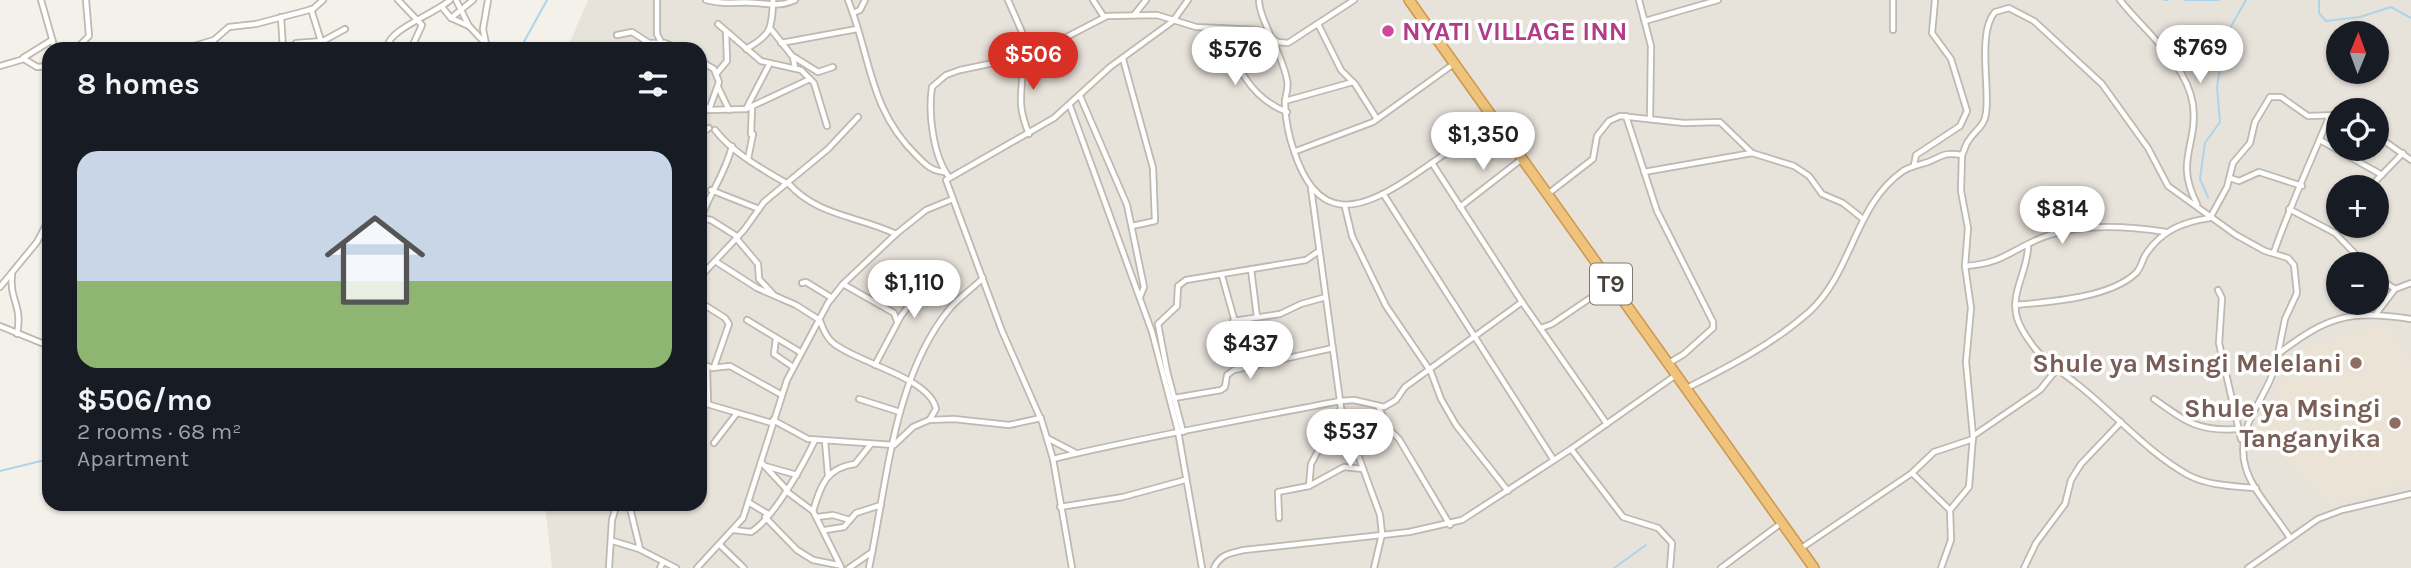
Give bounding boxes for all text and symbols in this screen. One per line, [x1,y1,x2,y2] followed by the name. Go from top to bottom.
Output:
[1402,16,1627,47] place label: NYATI VILLAGE INN
[2326,21,2389,84] north arrow
[2326,21,2389,315] map controls
[1380,23,1396,39] marker: NYATI VILLAGE INN
[2159,25,2241,85] pin: $769
[1194,28,1276,87] pin: $576
[992,32,1074,92] pin: $506
[2172,34,2228,61] text: $769
[1208,36,1262,63] text: $576
[1004,41,1062,68] text: $506
[634,65,672,103] icon: filters
[77,66,200,102] text: 8 homes
[2326,98,2389,161] button: locate
[1426,113,1540,172] pin: $1,350
[1447,121,1519,148] text: $1,350
[2326,175,2389,238] button: +
[2021,187,2103,246] pin: $814
[2036,195,2088,222] text: $814
[312,197,438,323] icon: home
[2326,252,2389,315] button: −
[857,260,971,320] pin: $1,110
[1590,264,1632,304] road number: T9
[884,269,944,296] text: $1,110
[1209,322,1291,381] pin: $437
[1222,330,1278,357] text: $437
[2032,348,2342,379] place label: Shule ya Msingi Melelani
[2348,355,2364,371] marker: Shule ya Msingi Melelani
[77,382,212,418] text: $506/mo
[2184,393,2381,454] place label: Shule ya Msingi Tanganyika
[1309,410,1391,469] pin: $537
[2387,415,2403,431] marker: Shule ya Msingi Tanganyika
[77,418,241,445] text: 2 rooms · 68 m²
[1323,418,1377,445] text: $537
[77,445,189,472] text: Apartment

